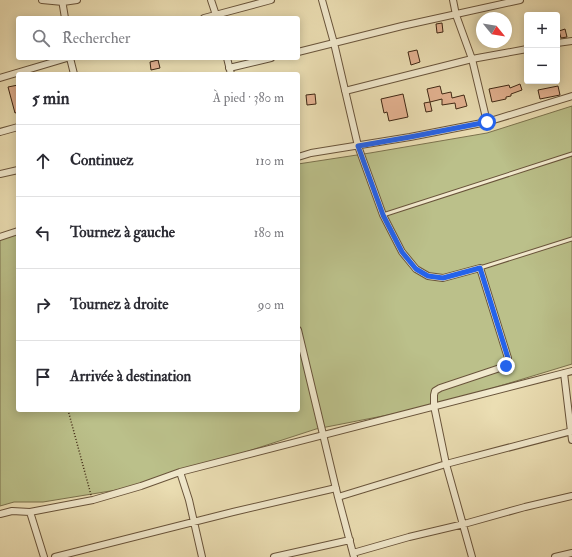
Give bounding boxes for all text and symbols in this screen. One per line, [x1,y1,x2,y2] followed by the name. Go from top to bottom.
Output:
[476,12,512,48] north arrow
[524,12,560,84] map controls
[524,12,560,48] button: +
[16,16,300,60] search box
[30,27,52,49] icon: search
[62,29,130,48] text: Rechercher
[524,48,560,84] button: −
[32,88,70,109] text: 5 min
[213,90,284,106] text: À pied · 380 m
[478,113,496,131] route start
[32,150,54,172] icon: ahead
[70,151,134,170] text: Continuez
[255,153,284,169] text: 110 m
[32,222,54,244] icon: left
[70,223,175,242] text: Tournez à gauche
[254,225,284,241] text: 180 m
[32,294,54,316] icon: right
[70,295,169,314] text: Tournez à droite
[258,297,284,313] text: 90 m
[497,357,515,375] route end
[32,366,54,388] icon: arrive
[70,367,191,386] text: Arrivée à destination

